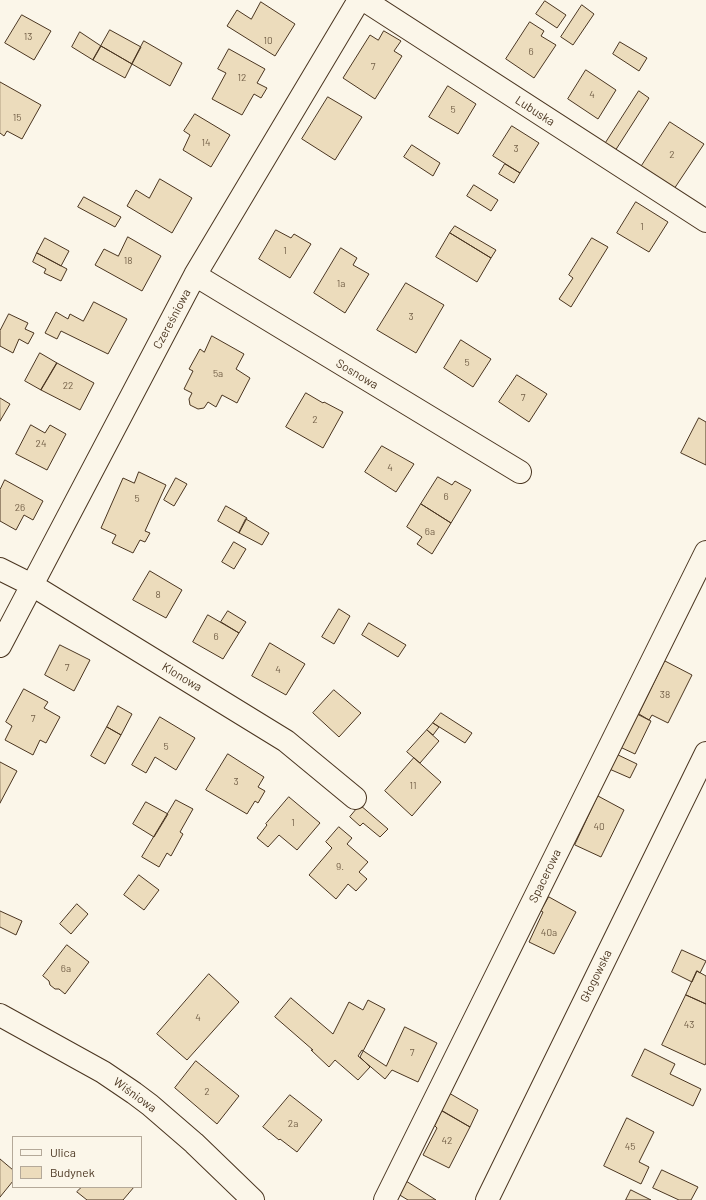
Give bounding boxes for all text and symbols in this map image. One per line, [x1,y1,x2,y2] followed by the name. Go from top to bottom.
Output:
[24,31,32,43] house number: 13
[263,35,273,47] house number: 10
[528,46,534,58] house number: 6
[371,61,375,73] house number: 7
[238,72,246,84] house number: 12
[589,89,595,101] house number: 4
[513,93,557,129] street label: Lubuska
[450,104,456,116] house number: 5
[13,112,21,124] house number: 15
[201,137,211,149] house number: 14
[513,143,519,155] house number: 3
[669,149,675,161] house number: 2
[640,221,644,233] house number: 1
[283,245,287,257] house number: 1
[124,255,132,267] house number: 18
[337,278,345,290] house number: 1a
[150,287,194,351] street label: Czereśniowa
[408,311,414,323] house number: 3
[333,356,381,392] street label: Sosnowa
[464,357,470,369] house number: 5
[213,368,223,380] house number: 5a
[63,380,73,392] house number: 22
[521,392,525,404] house number: 7
[312,414,318,426] house number: 2
[36,438,46,450] house number: 24
[387,462,393,474] house number: 4
[443,491,449,503] house number: 6
[134,493,140,505] house number: 5
[15,502,25,514] house number: 26
[425,526,435,538] house number: 6a
[155,589,161,601] house number: 8
[213,631,219,643] house number: 6
[159,660,205,694] street label: Klonowa
[65,662,69,674] house number: 7
[275,664,281,676] house number: 4
[660,689,670,701] house number: 38
[31,713,35,725] house number: 7
[163,741,169,753] house number: 5
[233,776,239,788] house number: 3
[409,780,417,792] house number: 11
[291,817,295,829] house number: 1
[593,821,605,833] house number: 40
[526,847,564,905] street label: Spacerowa
[336,861,344,873] house number: 9.
[541,927,557,939] house number: 40a
[577,947,615,1005] street label: Głogowska
[61,963,71,975] house number: 6a
[195,1012,201,1024] house number: 4
[684,1019,694,1031] house number: 43
[410,1047,414,1059] house number: 7
[111,1075,159,1115] street label: Wiśniowa
[204,1086,210,1098] house number: 2
[288,1118,298,1130] house number: 2a
[442,1135,452,1147] house number: 42
[12,1136,142,1188] legend
[625,1141,635,1153] house number: 45
[50,1145,76,1159] text: Ulica
[50,1165,95,1179] text: Budynek

